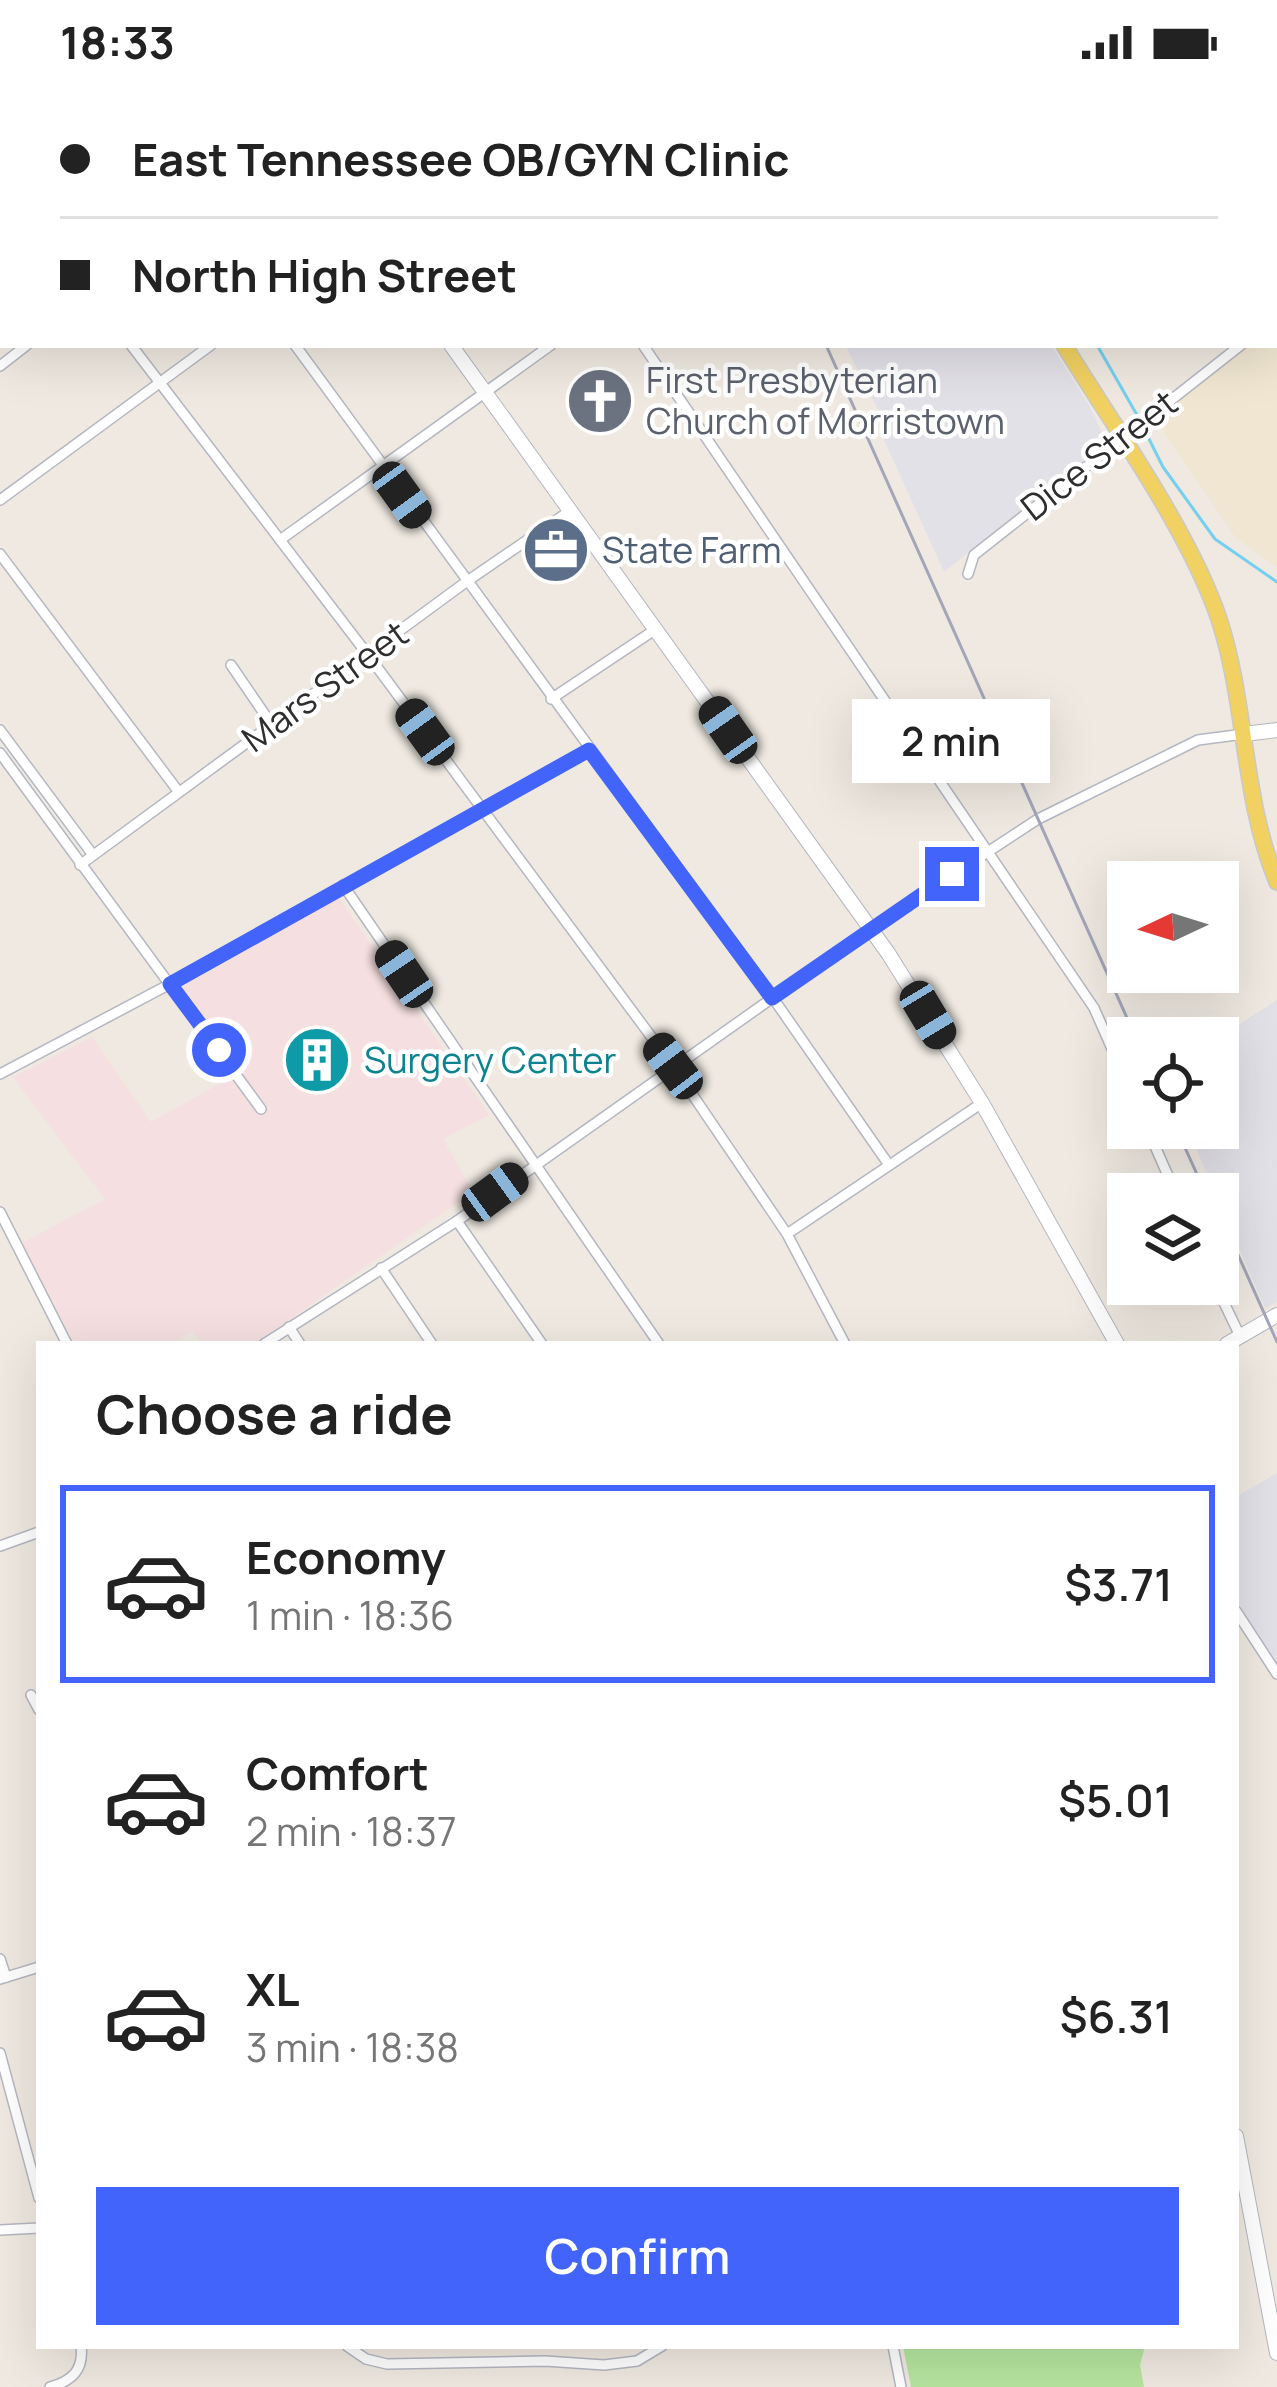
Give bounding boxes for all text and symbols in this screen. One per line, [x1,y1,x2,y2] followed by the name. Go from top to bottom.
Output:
[60,11,175,73] text: 18:33
[132,128,789,190] text: East Tennessee OB/GYN Clinic
[132,244,517,306] text: North High Street
[646,355,1005,445] place label: First Presbyterian Church of Morristown
[565,366,635,436] church icon: First Presbyterian Church of Morristown
[1010,378,1187,531] street label: Dice Street
[366,455,438,535] car
[521,515,591,585] office icon: State Farm
[602,525,781,574] place label: State Farm
[232,609,418,763] street label: Mars Street
[693,690,763,770] car
[389,692,461,772] car
[853,700,1051,784] callout: 2 min
[901,714,1001,768] text: 2 min
[925,847,979,901] route end
[1107,861,1239,993] north arrow
[1107,861,1239,1305] map controls
[369,934,439,1014] car
[894,975,962,1055] car
[1107,1017,1239,1149] button: locate
[192,1023,246,1077] route start
[282,1025,352,1095] building icon: Surgery Center
[637,1026,709,1106] car
[364,1035,617,1084] place label: Surgery Center
[455,1156,535,1228] car
[1107,1173,1239,1305] button: layers
[96,1376,453,1450] text: Choose a ride
[246,1526,446,1588] text: Economy
[102,1530,210,1638] icon: car
[1064,1553,1173,1615] text: $3.71
[246,1588,454,1642] text: 1 min · 18:36
[246,1742,429,1804] text: Comfort
[102,1746,210,1854] icon: car
[1058,1769,1173,1831] text: $5.01
[246,1804,456,1858] text: 2 min · 18:37
[246,1958,300,2020] text: XL
[102,1962,210,2070] icon: car
[1060,1985,1173,2047] text: $6.31
[246,2020,459,2074] text: 3 min · 18:38
[96,2187,1179,2325] button: Confirm

